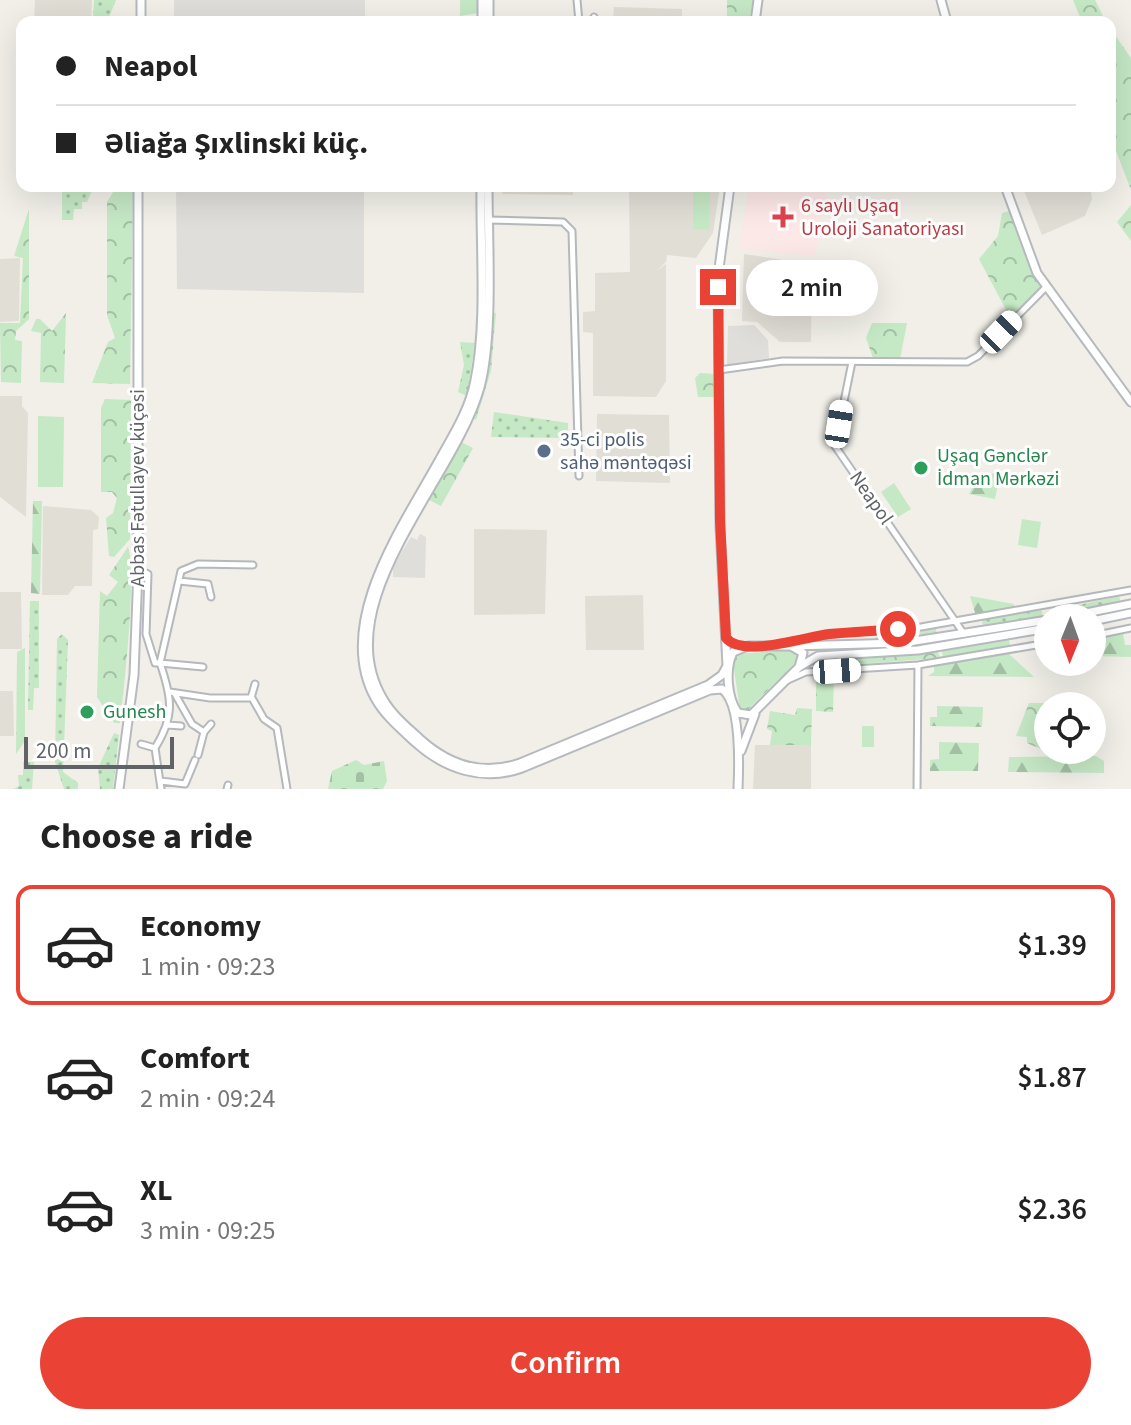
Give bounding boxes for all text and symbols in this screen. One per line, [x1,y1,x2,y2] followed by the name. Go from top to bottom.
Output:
[104,45,197,88] text: Neapol
[104,122,368,165] text: Əliağa Şıxlinski küç.
[801,192,964,243] place label: 6 saylı Uşaq Uroloji Sanatoriyası
[772,206,794,228] marker: 6 saylı Uşaq Uroloji Sanatoriyası
[746,259,878,315] callout: 2 min
[700,269,736,305] route end
[781,269,843,306] text: 2 min
[976,306,1026,358] car
[124,389,152,587] street label: Abbas Fətullayev küçəsi
[823,398,855,450] car
[560,426,692,477] place label: 35-ci polis sahə məntəqəsi
[535,442,553,460] marker: 35-ci polis sahə məntəqəsi
[937,442,1059,493] place label: Uşaq Gənclər İdman Mərkəzi
[912,459,930,477] marker: Uşaq Gənclər İdman Mərkəzi
[842,466,900,530] street label: Neapol
[1034,604,1106,676] north arrow
[1034,604,1106,764] map controls
[880,611,916,647] route start
[812,657,862,685] car
[1034,692,1106,764] button: locate
[103,698,166,726] place label: Gunesh
[78,703,96,721] marker: Gunesh
[24,733,174,769] scale bar
[36,735,91,767] text: 200 m
[40,811,253,862] text: Choose a ride
[140,905,261,948] text: Economy
[44,909,116,981] icon: car
[1017,924,1087,967] text: $1.39
[140,948,275,985] text: 1 min · 09:23
[140,1037,250,1080] text: Comfort
[44,1041,116,1113] icon: car
[1017,1056,1087,1099] text: $1.87
[140,1080,275,1117] text: 2 min · 09:24
[140,1169,173,1212] text: XL
[44,1173,116,1245] icon: car
[1017,1188,1087,1231] text: $2.36
[140,1212,275,1249] text: 3 min · 09:25
[40,1317,1091,1409] button: Confirm

